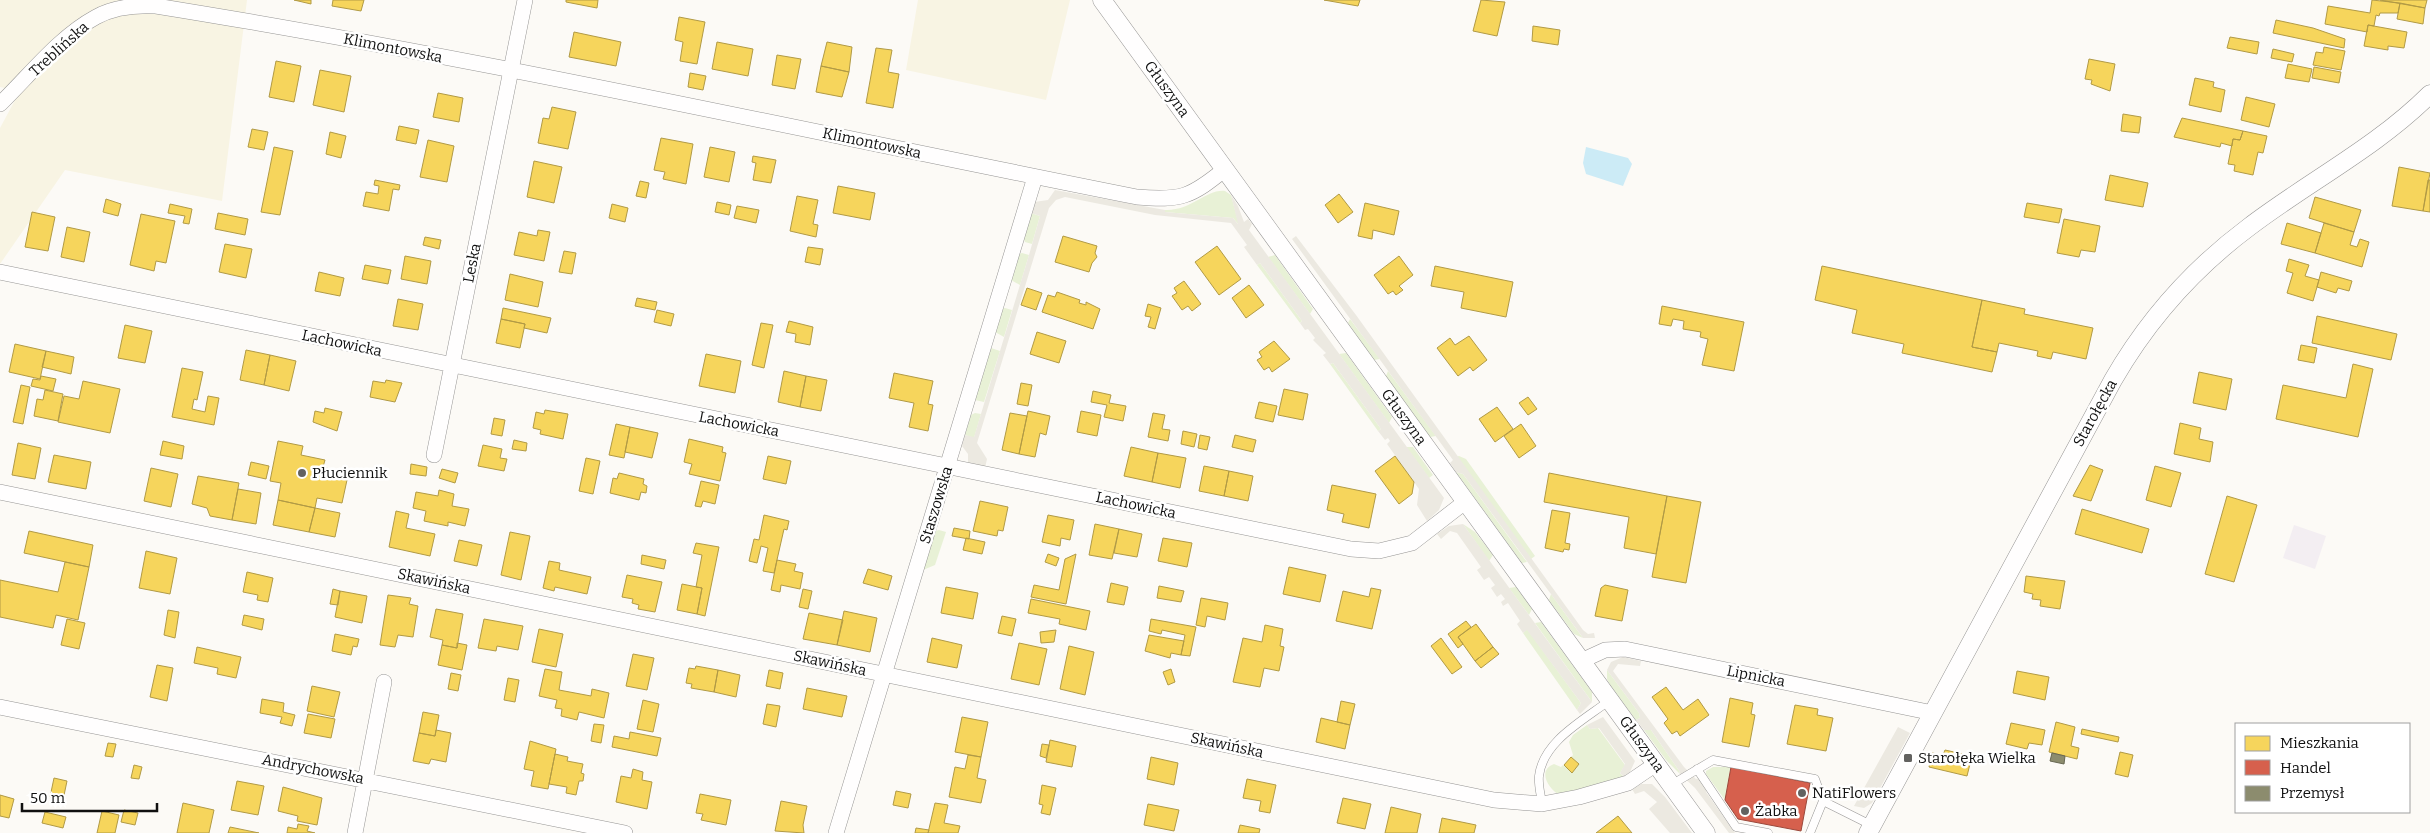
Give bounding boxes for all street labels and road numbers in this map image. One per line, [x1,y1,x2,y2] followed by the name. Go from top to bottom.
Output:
[26,18,92,80] street label: Treblińska
[342,30,444,66] street label: Klimontowska
[1141,57,1193,121] street label: Głuszyna
[821,124,923,162] street label: Klimontowska
[459,242,485,284] street label: Leska
[300,326,384,360] street label: Lachowicka
[2069,376,2121,450] street label: Starołęcka
[1378,385,1430,449] street label: Głuszyna
[697,407,781,441] street label: Lachowicka
[916,464,956,546] street label: Staszowska
[1094,488,1178,522] street label: Lachowicka
[396,564,472,598] street label: Skawińska
[792,646,868,680] street label: Skawińska
[1725,662,1787,690] street label: Lipnicka
[1616,712,1668,776] street label: Głuszyna
[1189,728,1265,762] street label: Skawińska
[261,750,365,788] street label: Andrychowska

